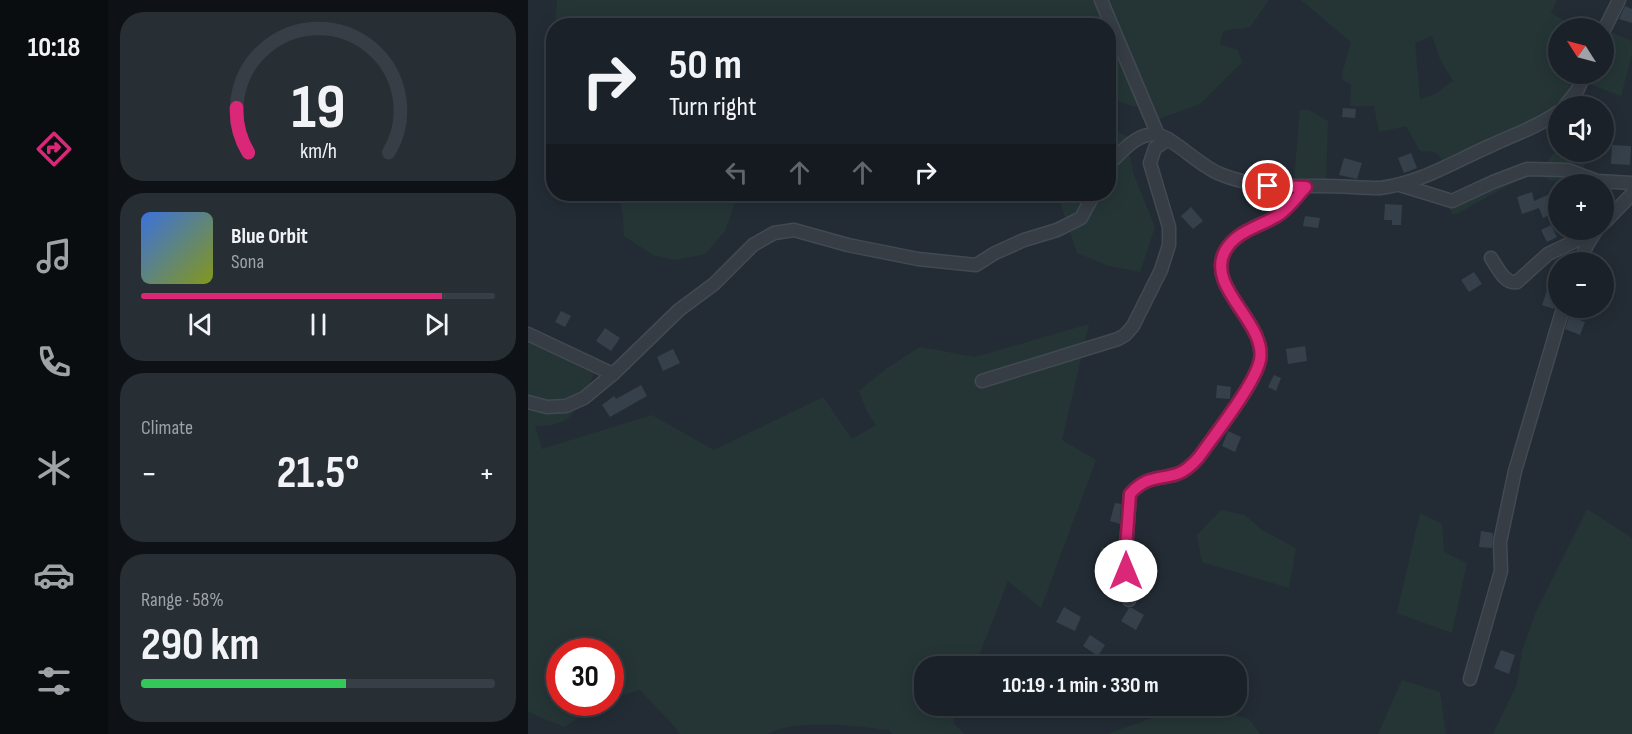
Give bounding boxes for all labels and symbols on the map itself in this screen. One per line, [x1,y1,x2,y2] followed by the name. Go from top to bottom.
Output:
[1548,18,1614,84] north arrow
[1242,160,1293,211] pin
[1094,539,1158,603] position arrow
[546,638,624,716] speed limit sign: 30

